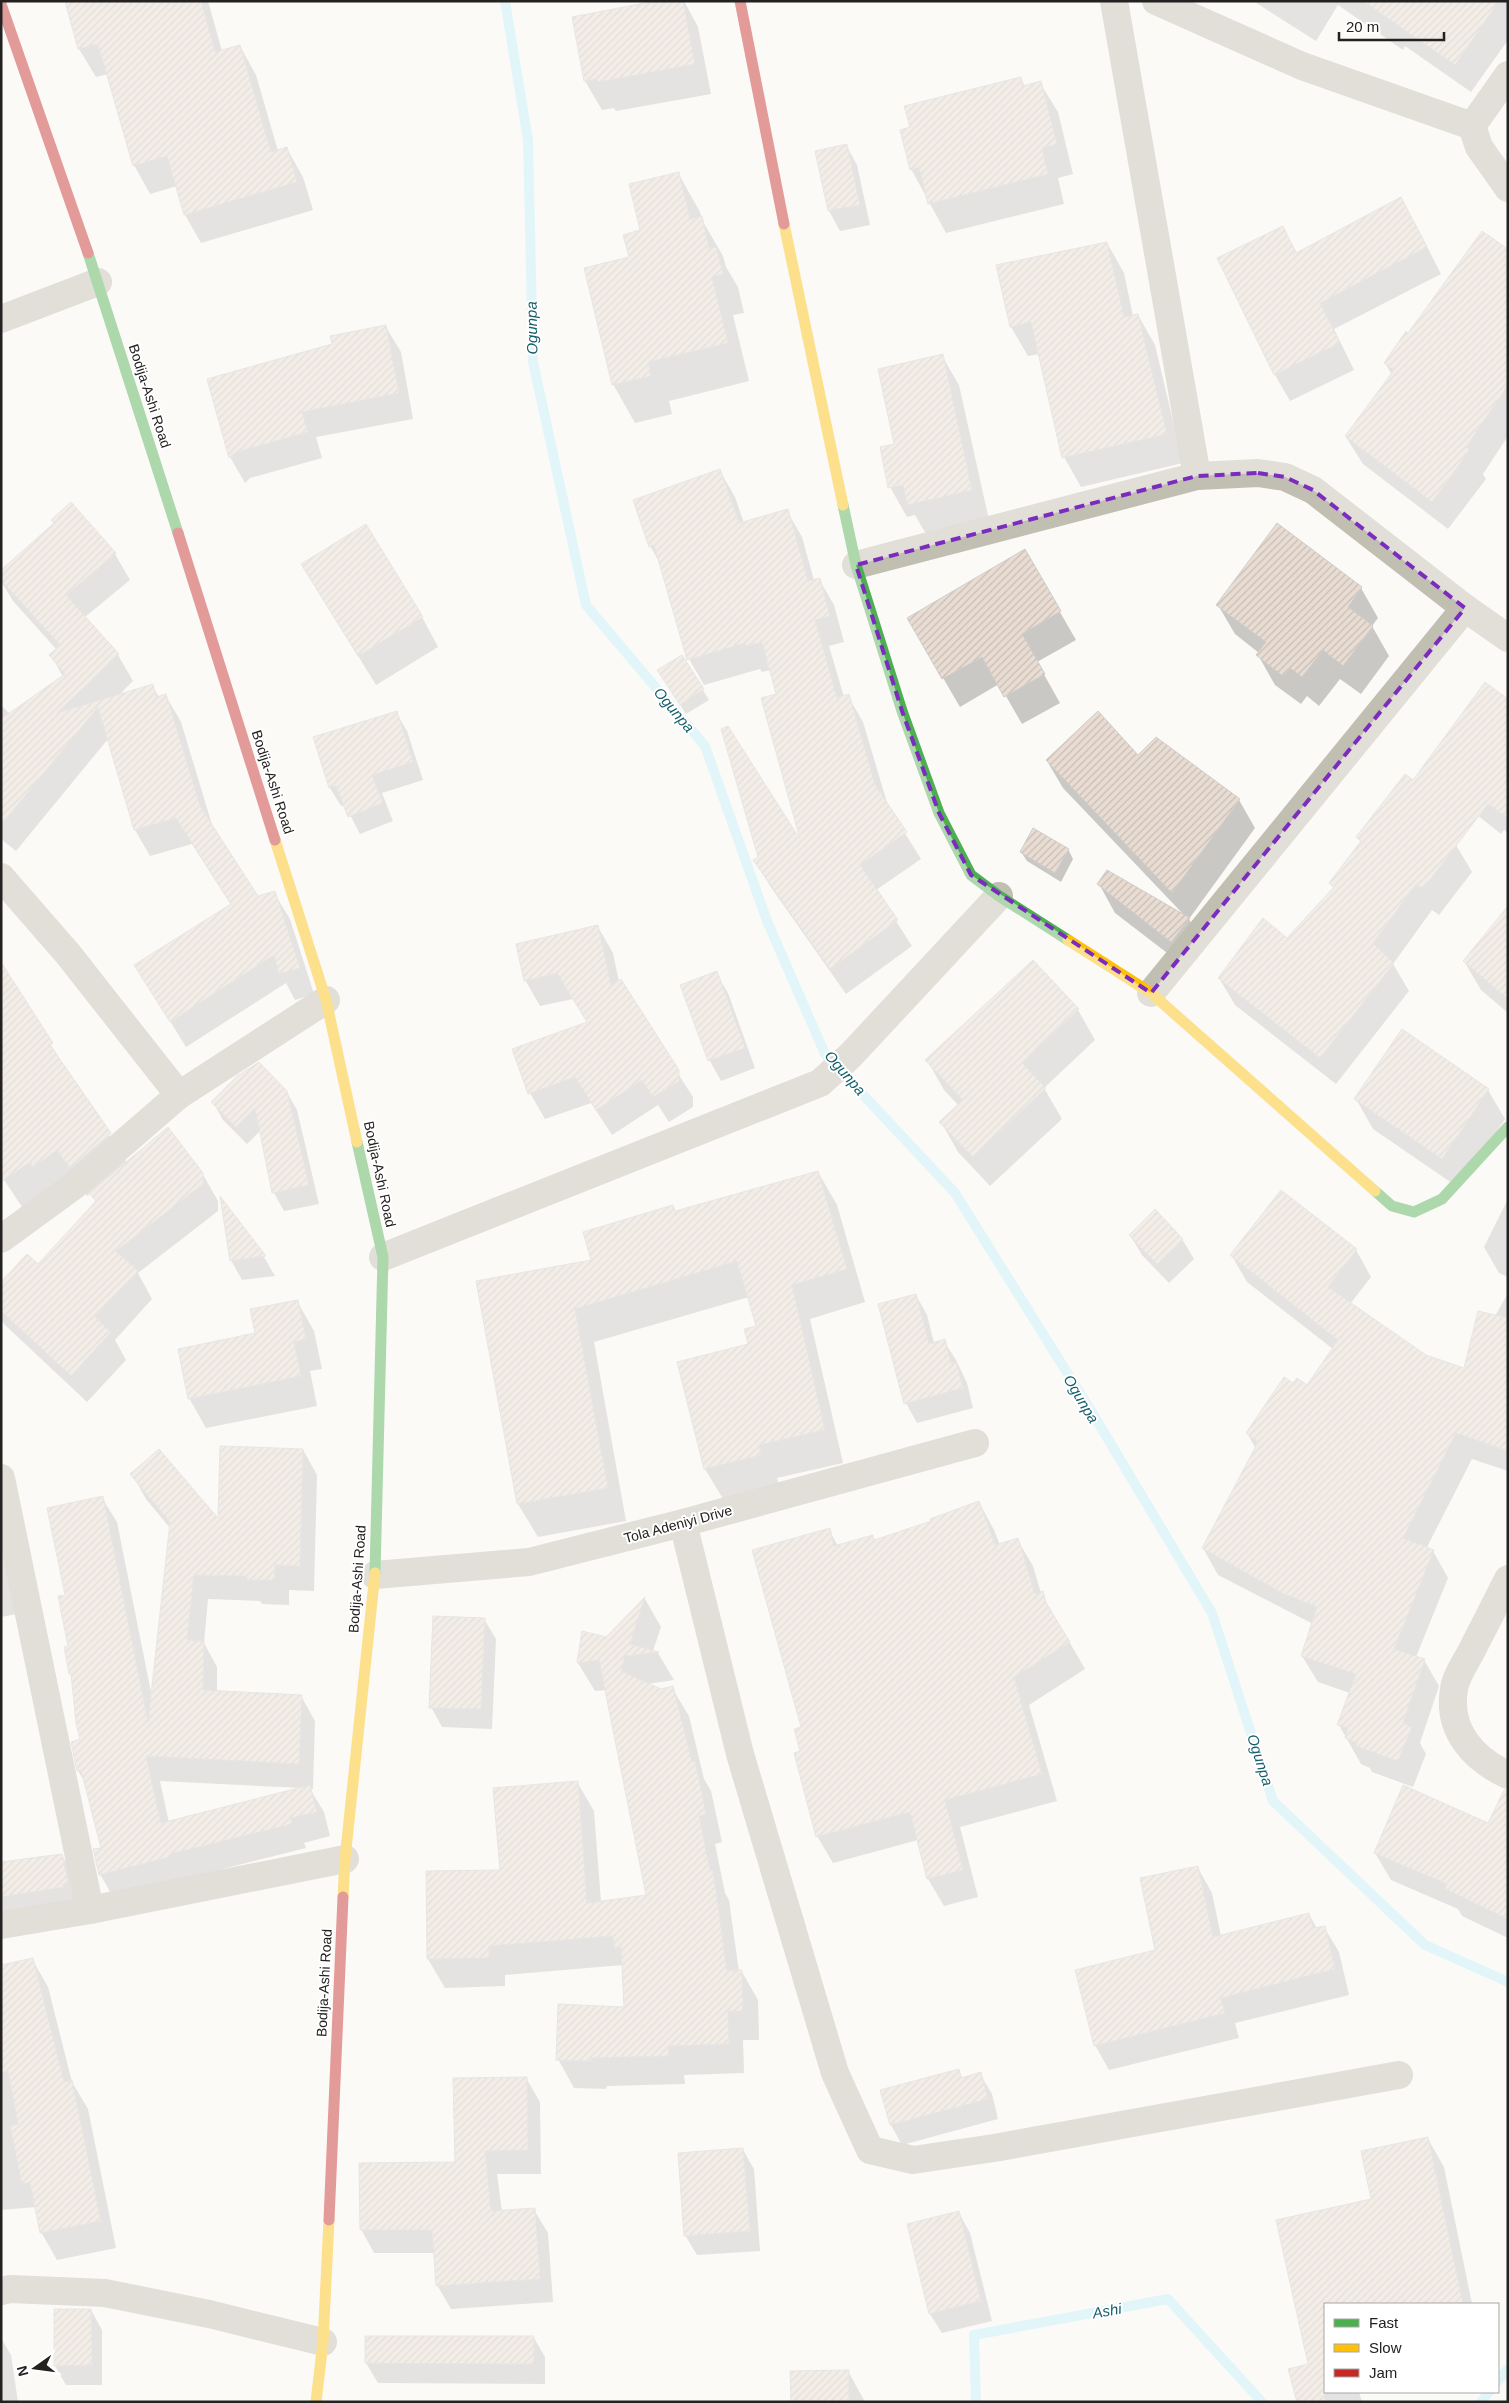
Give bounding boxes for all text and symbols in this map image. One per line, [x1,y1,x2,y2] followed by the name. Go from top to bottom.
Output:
[1339,10,1444,42] scale bar
[1346,18,1379,35] text: 20 m
[523,301,540,355] water label: Ogunpa
[126,342,174,450] street label: Bodija-Ashi Road
[651,684,698,736] water label: Ogunpa
[249,728,297,836] street label: Bodija-Ashi Road
[821,1047,869,1098] water label: Ogunpa
[361,1119,399,1229] street label: Bodija-Ashi Road
[1060,1371,1102,1426] water label: Ogunpa
[622,1502,734,1546] street label: Tola Adeniyi Drive
[345,1524,369,1634] street label: Bodija-Ashi Road
[1244,1732,1277,1788] water label: Ogunpa
[313,1929,335,2037] street label: Bodija-Ashi Road
[1090,2299,1123,2322] water label: Ashi
[1324,2303,1499,2393] legend
[1369,2314,1399,2331] text: Fast
[1369,2339,1402,2356] text: Slow
[10,2343,60,2393] north arrow
[13,2364,31,2378] text: N
[1369,2364,1397,2381] text: Jam

